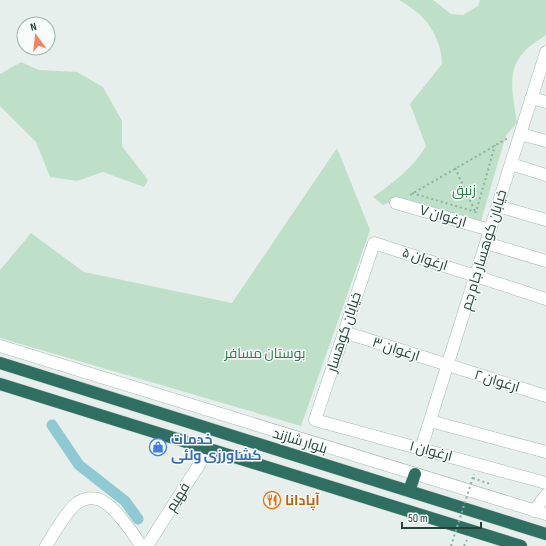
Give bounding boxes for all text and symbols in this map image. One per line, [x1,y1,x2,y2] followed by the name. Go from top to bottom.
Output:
[16,16,56,56] north arrow
[29,20,38,34] text: N
[452,182,476,199] park label: زنبق
[458,188,511,313] street label: خیابان کوهسار جام جم
[418,201,468,231] street label: ارغوان ۷
[400,244,450,274] street label: ارغوان ۵
[323,290,365,375] street label: خیابان کوهسار
[370,333,422,365] street label: ارغوان ۳
[223,345,306,362] park label: بوستان مسافر
[472,366,522,396] street label: ارغوان ۲
[271,425,329,457] street label: بلوار شازند
[171,431,261,464] place label: خدمات کشاورزی ولئی
[148,437,168,457] shop icon: خدمات کشاورزی ولئی
[408,437,454,465] street label: ارغوان ۱
[163,479,194,515] street label: فهیم
[262,490,282,510] restaurant icon: آپادانا
[285,492,320,511] place label: آپادانا
[402,504,481,530] scale bar
[408,511,428,526] text: 50 m

